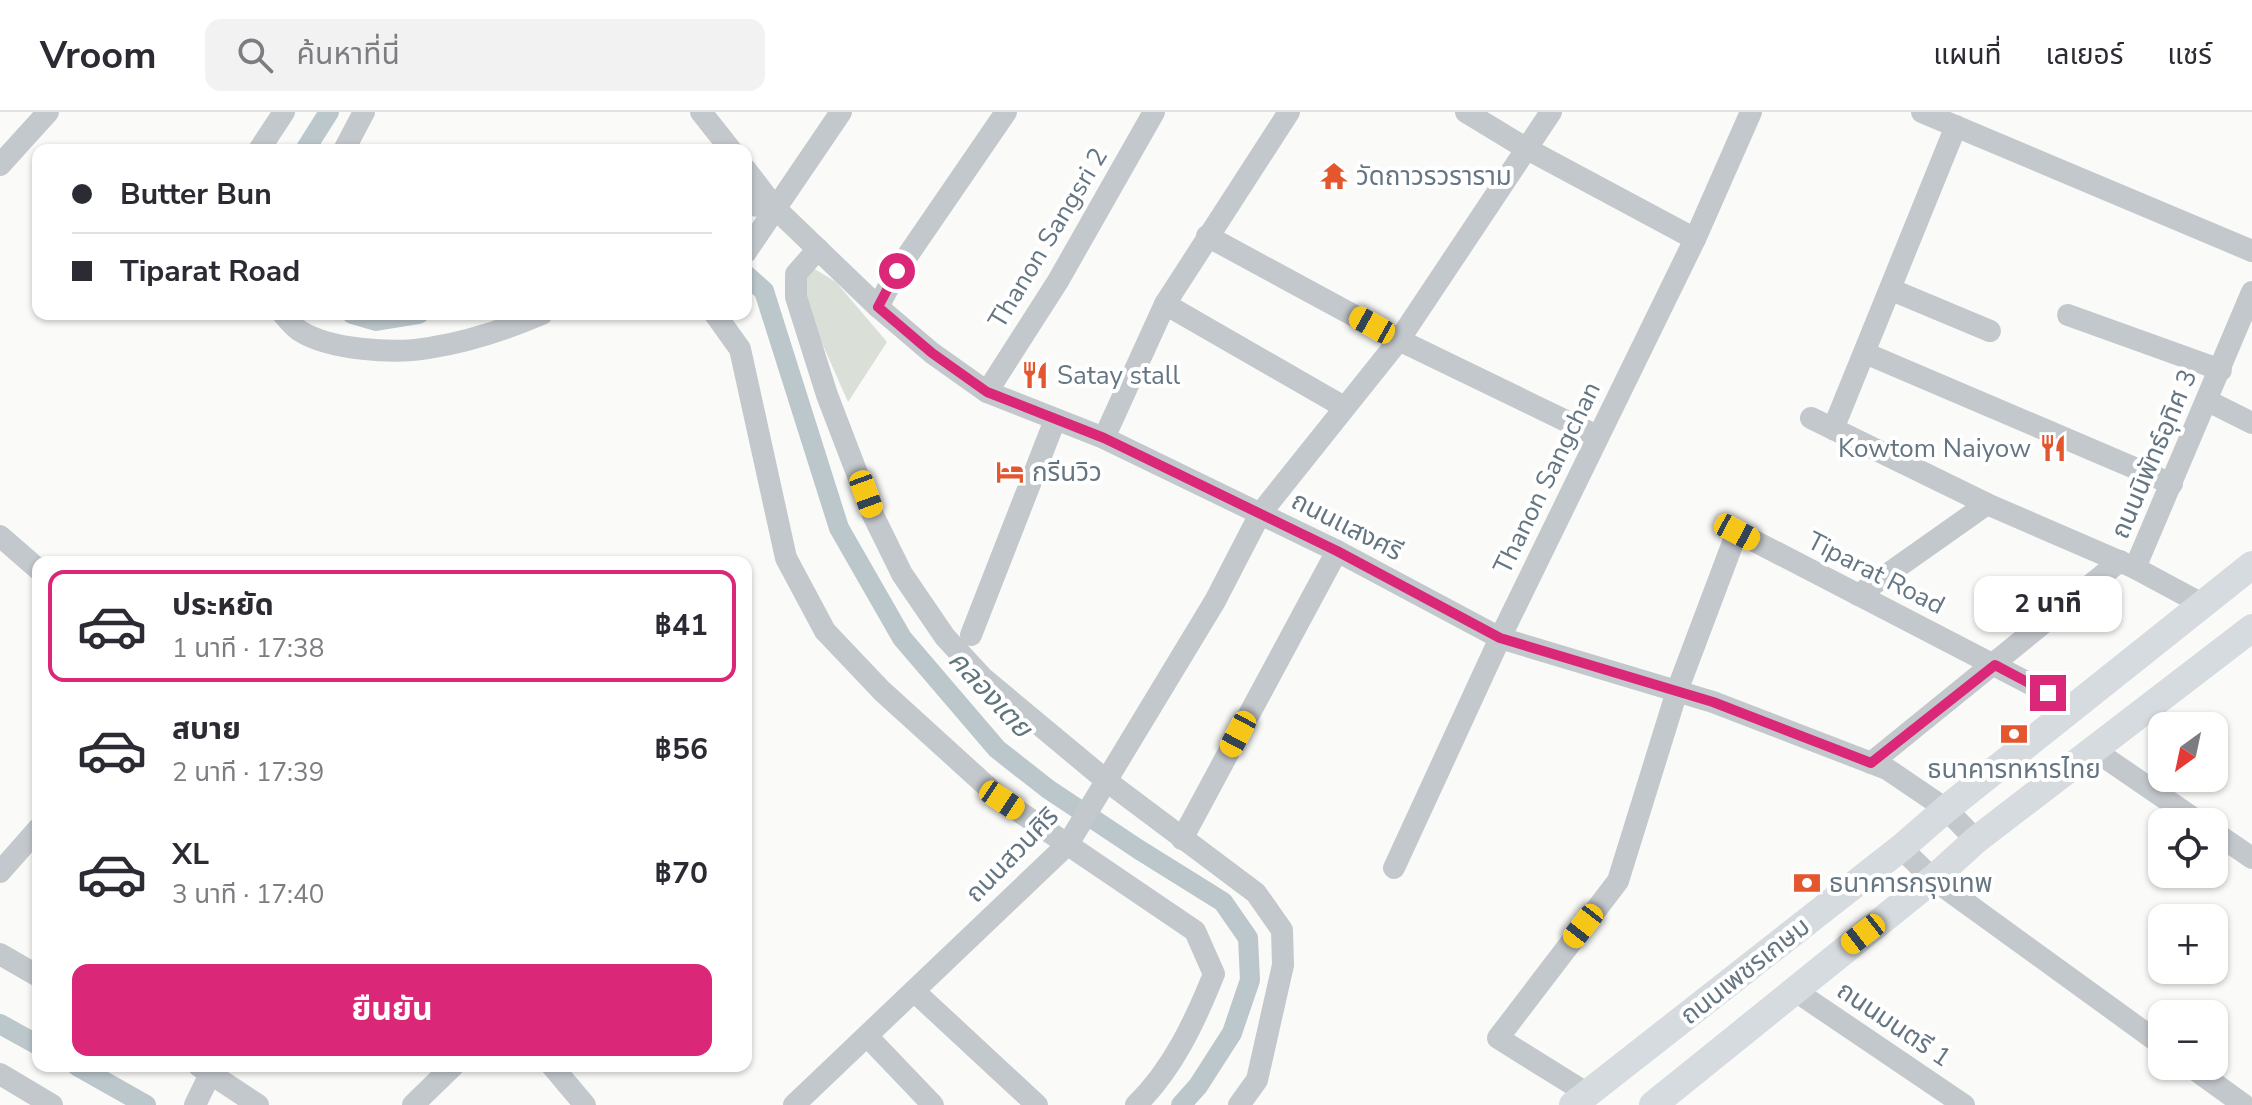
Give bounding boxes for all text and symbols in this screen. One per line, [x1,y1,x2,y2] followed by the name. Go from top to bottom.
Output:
[205,19,765,91] search box
[40,30,157,81] text: Vroom
[233,33,277,77] icon: search
[297,34,400,75] text: ค้นหาที่นี่
[1933,36,2002,74] text: แผนที่
[2046,36,2123,74] text: เลเยอร์
[2167,36,2212,74] text: แชร์
[980,141,1116,335] street label: Thanon Sangsri 2
[1356,159,1512,194] place label: วัดถาวรวราราม
[1319,161,1349,191] temple icon: วัดถาวรวราราม
[120,174,272,215] text: Butter Bun
[120,251,300,292] text: Tiparat Road
[879,253,915,289] route start
[1345,303,1399,347] car
[1057,358,1181,393] place label: Satay stall
[1020,360,1050,390] restaurant icon: Satay stall
[2103,364,2205,544] street label: ถนนนิพัทธ์อุทิศ 3
[1485,376,1609,580] street label: Thanon Sangchan
[1838,431,2031,466] place label: Kowtom Naiyow
[2038,433,2068,463] restaurant icon: Kowtom Naiyow
[1032,455,1102,490] place label: กรีนวิว
[995,457,1025,487] hotel icon: กรีนวิว
[847,467,885,521] car
[1285,483,1409,569] street label: ถนนเเสงศรี
[1710,510,1764,554] car
[1801,523,1951,623] street label: Tiparat Road
[1974,577,2122,633] callout: 2 นาที
[172,585,274,626] text: ประหยัด
[2014,586,2082,621] text: 2 นาที
[76,590,148,662] icon: car
[655,605,708,646] text: ฿41
[172,631,324,666] text: 1 นาที · 17:38
[940,642,1042,748] water label: คลองเตย
[2030,675,2066,711] route end
[1216,707,1260,761] car
[172,709,241,750] text: สบาย
[2148,712,2228,792] north arrow
[2148,712,2228,1080] map controls
[76,714,148,786] icon: car
[1999,719,2029,749] bank icon: ธนาคารทหารไทย
[655,729,708,770] text: ฿56
[1927,752,2101,787] place label: ธนาคารทหารไทย
[172,755,324,790] text: 2 นาที · 17:39
[975,777,1029,823] car
[958,800,1066,910] street label: ถนนสวนศิริ
[2148,808,2228,888] button: locate
[172,834,209,875] text: XL
[76,838,148,910] icon: car
[655,853,708,894] text: ฿70
[1829,866,1993,901] place label: ธนาคารกรุงเทพ
[1792,868,1822,898] bank icon: ธนาคารกรุงเทพ
[172,877,324,912] text: 3 นาที · 17:40
[1559,900,1607,952] car
[2148,904,2228,984] button: +
[1673,909,1817,1033] street label: ถนนเพชรเกษม
[1837,910,1889,958] car
[72,964,712,1056] button: ยืนยัน
[1830,973,1958,1075] street label: ถนนมนตรี 1
[2148,1000,2228,1080] button: −

